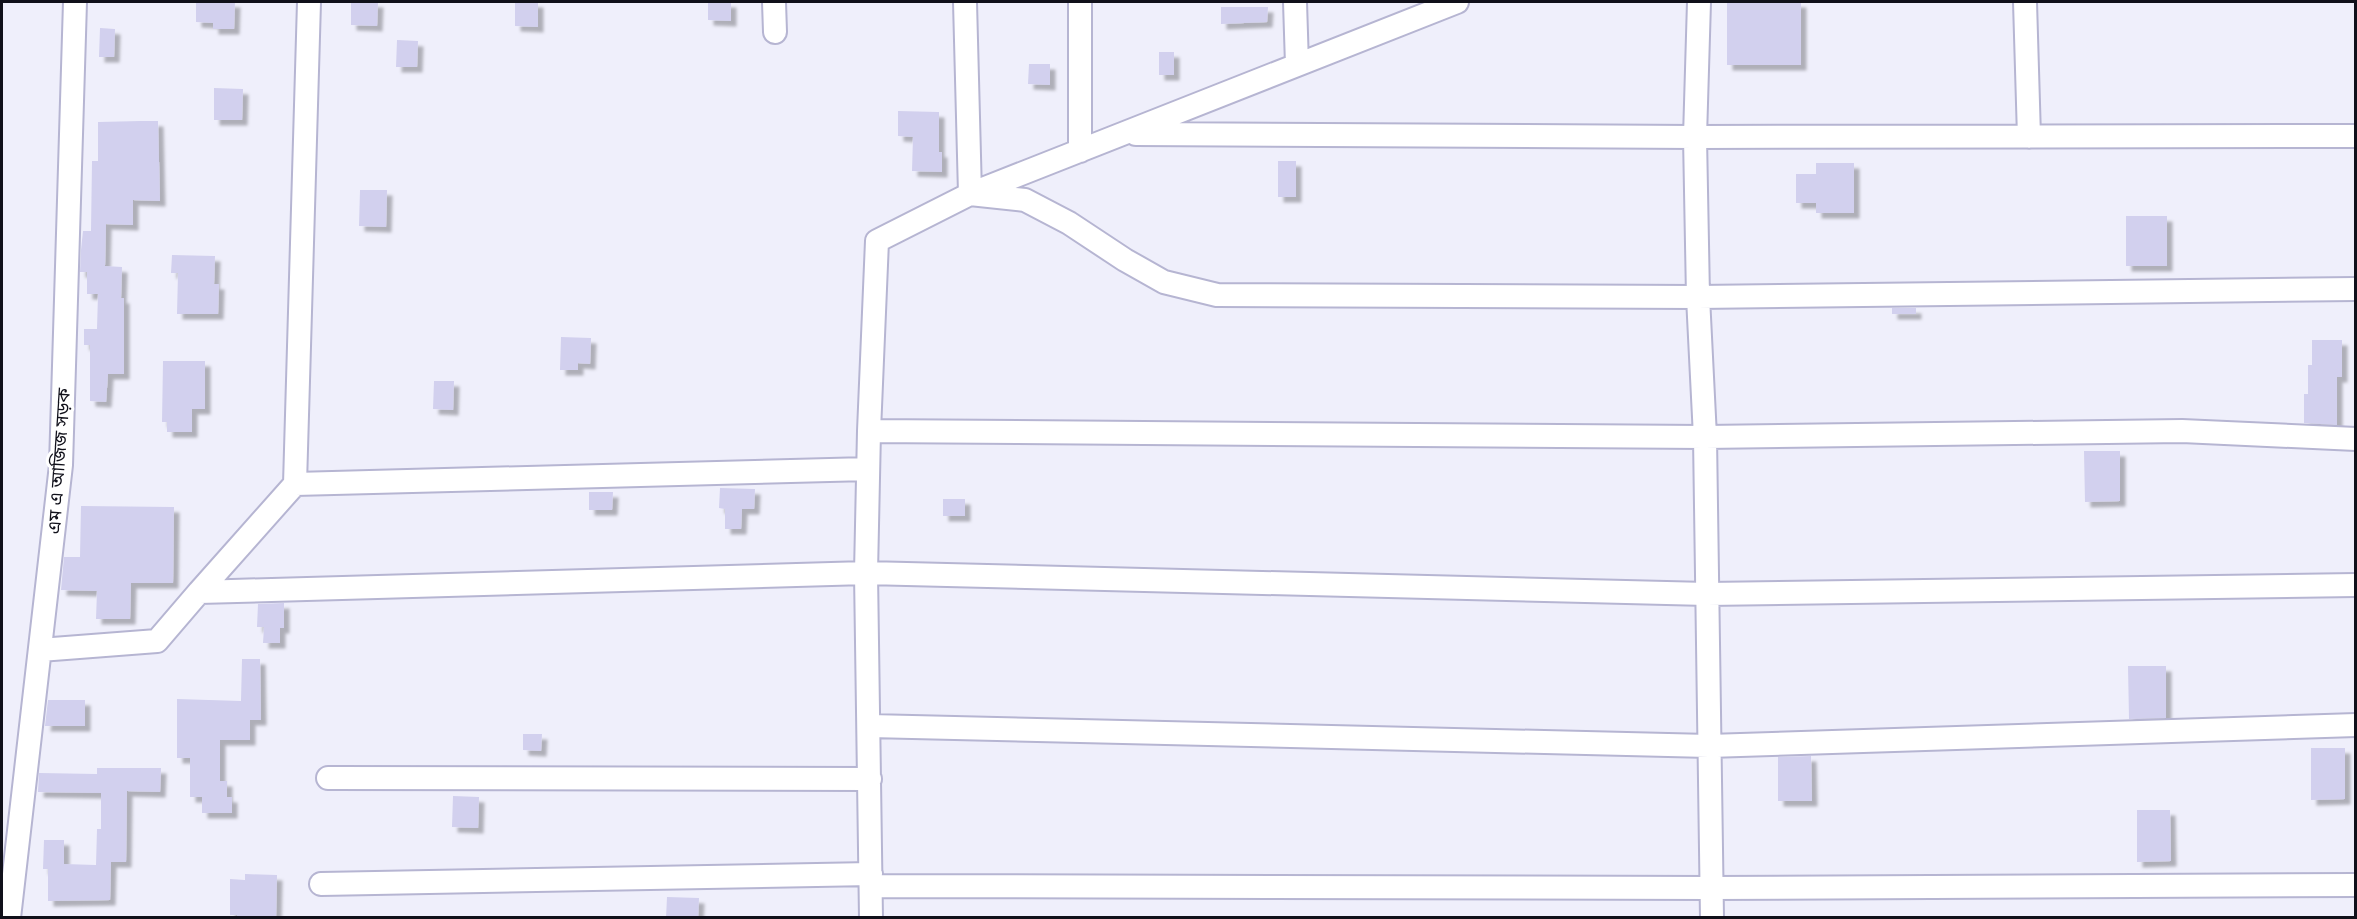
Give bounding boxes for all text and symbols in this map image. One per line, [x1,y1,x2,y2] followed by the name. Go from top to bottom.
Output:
[42,387,74,535] street label: এম এ আজিজ সড়ক

